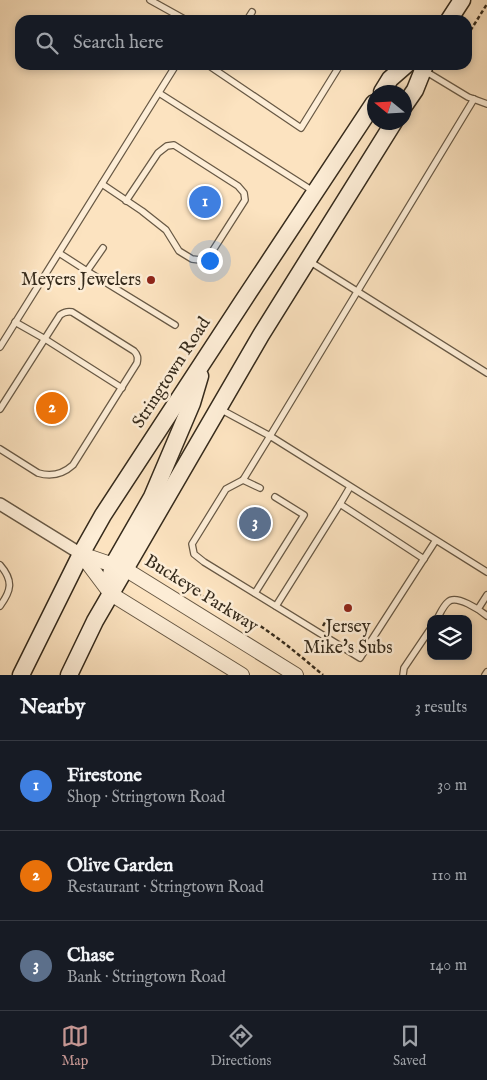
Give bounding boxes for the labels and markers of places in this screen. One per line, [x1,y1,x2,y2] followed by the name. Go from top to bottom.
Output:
[189,183,221,221] pin: 1
[21,269,141,292] place label: Meyers Jewelers
[145,274,157,286] marker: Meyers Jewelers
[36,389,68,427] pin: 2
[239,504,271,542] pin: 3
[342,602,354,614] marker: Jersey Mike's Subs
[303,616,393,660] place label: Jersey Mike's Subs

